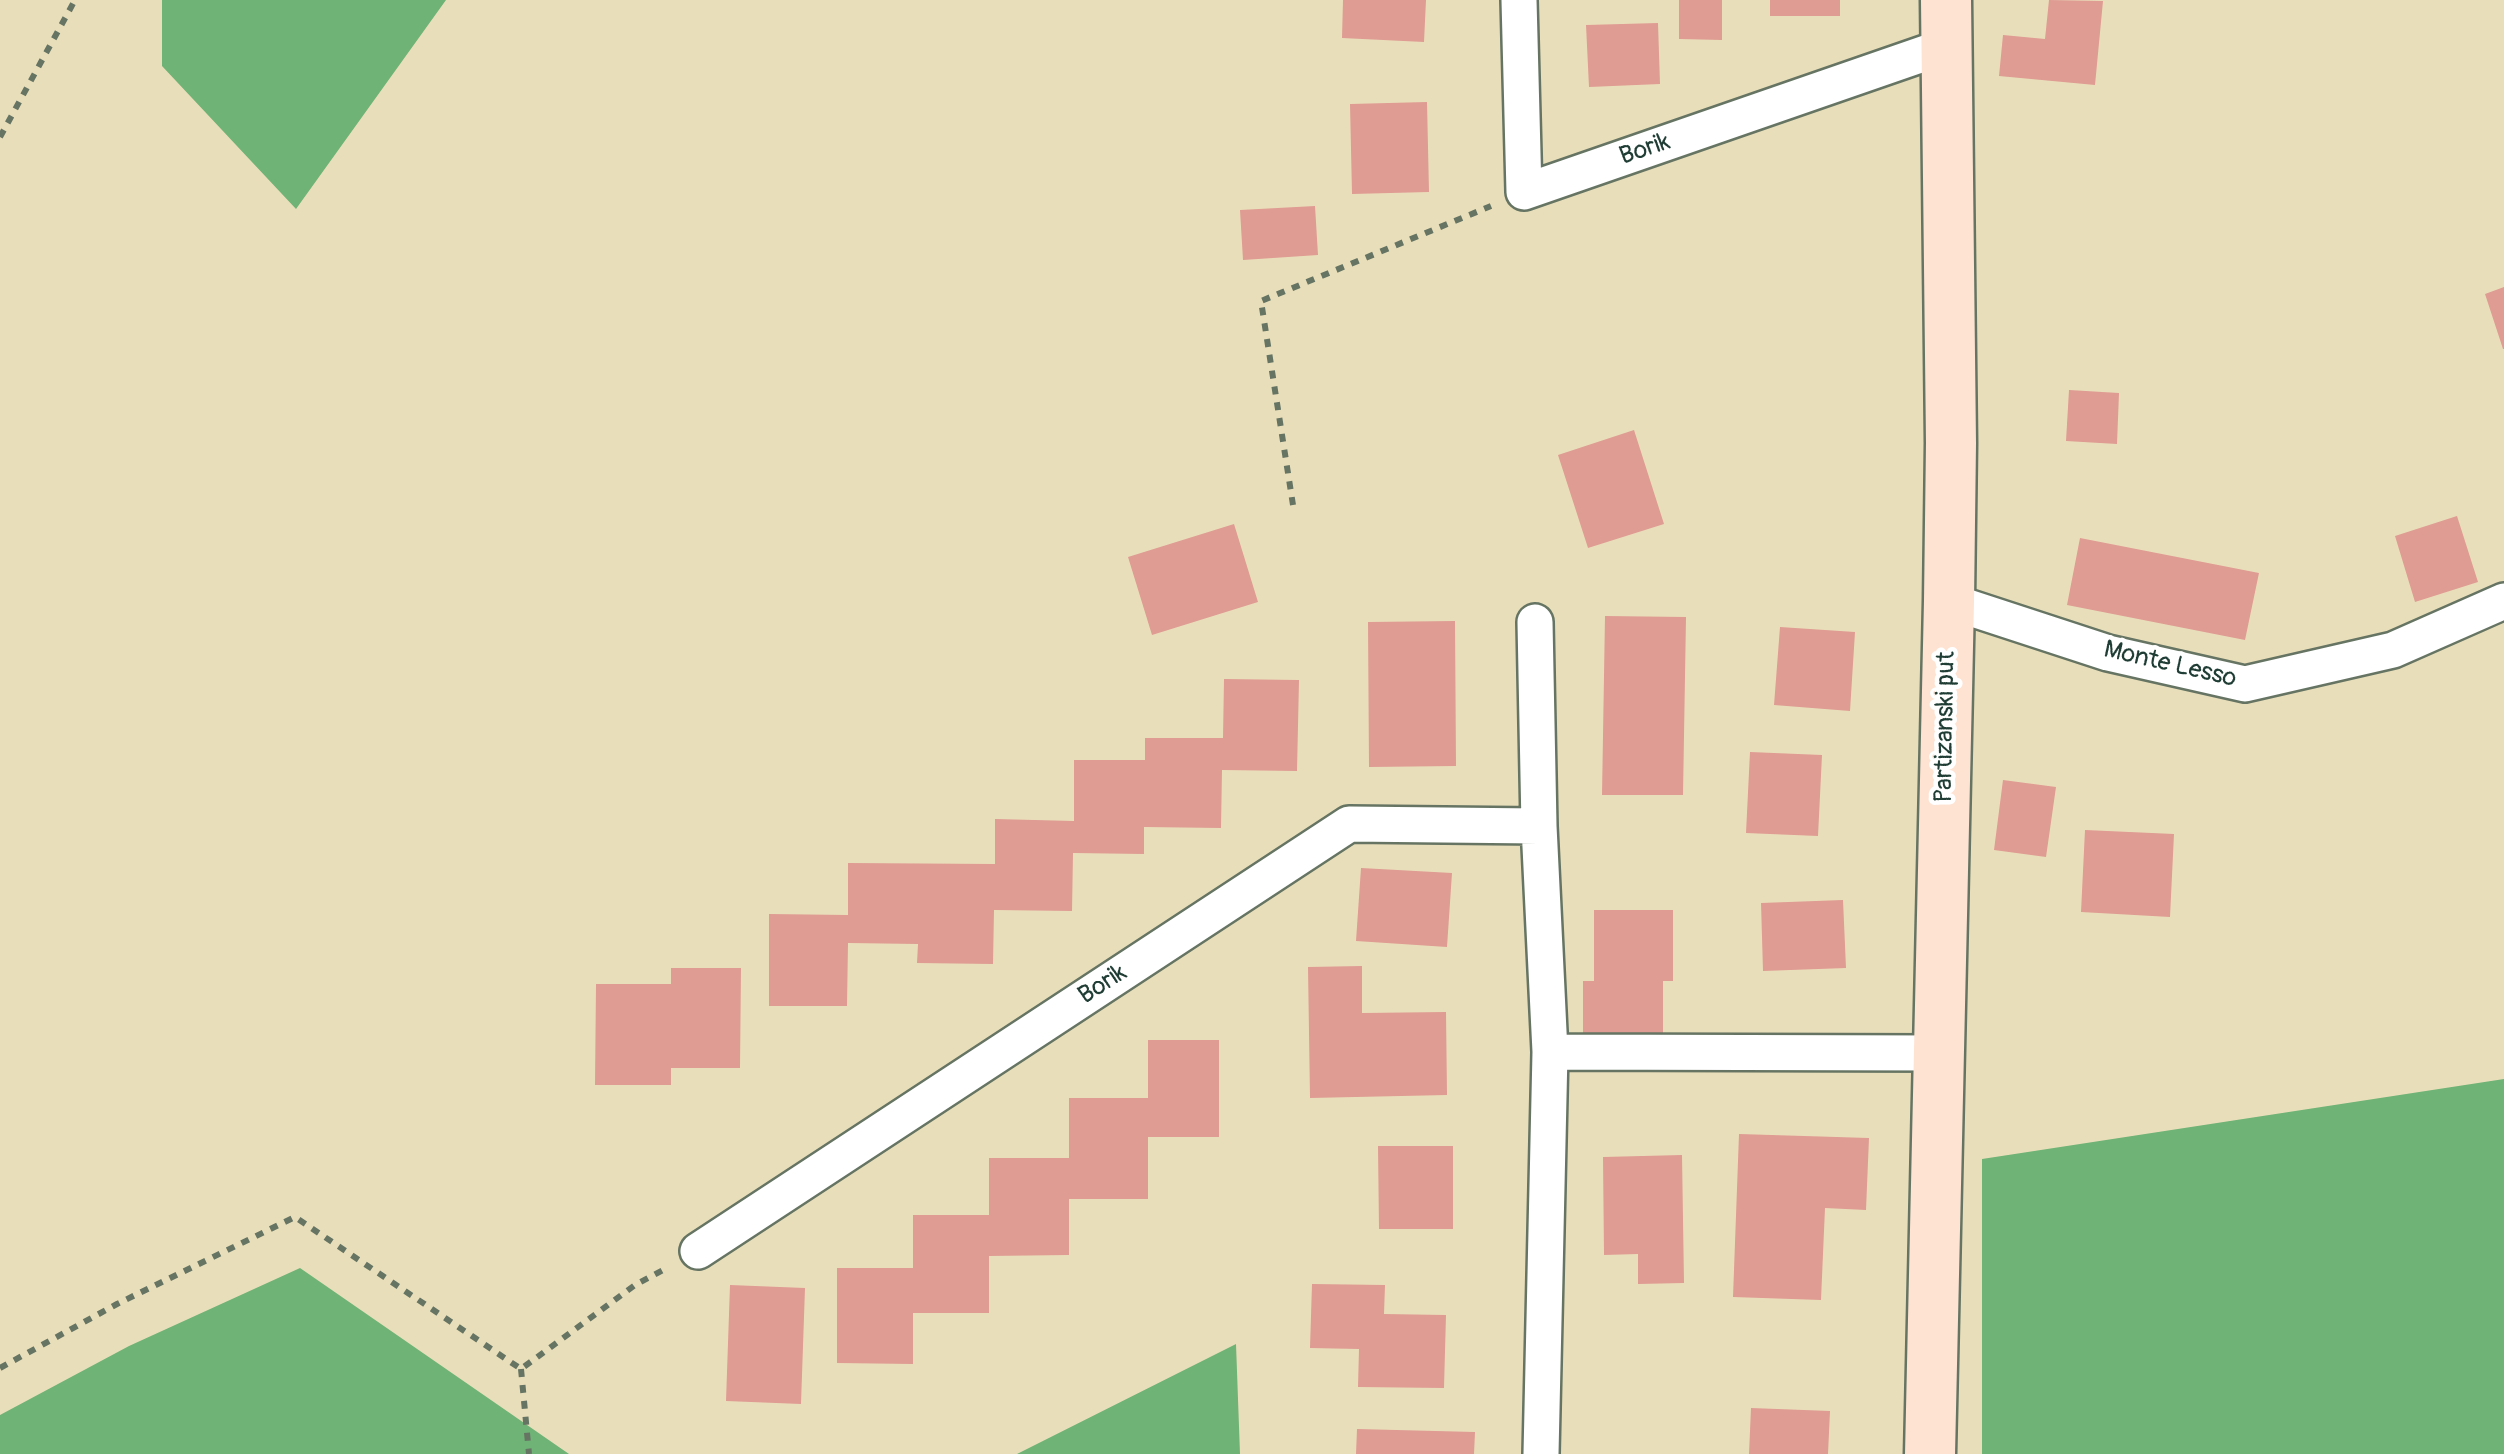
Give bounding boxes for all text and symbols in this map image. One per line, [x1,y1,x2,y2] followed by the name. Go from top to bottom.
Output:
[1616,127,1674,173] street label: Borik
[2101,635,2239,695] street label: Monte Lesso
[1930,651,1962,803] street label: Partizanski put
[1073,958,1133,1012] street label: Borik

